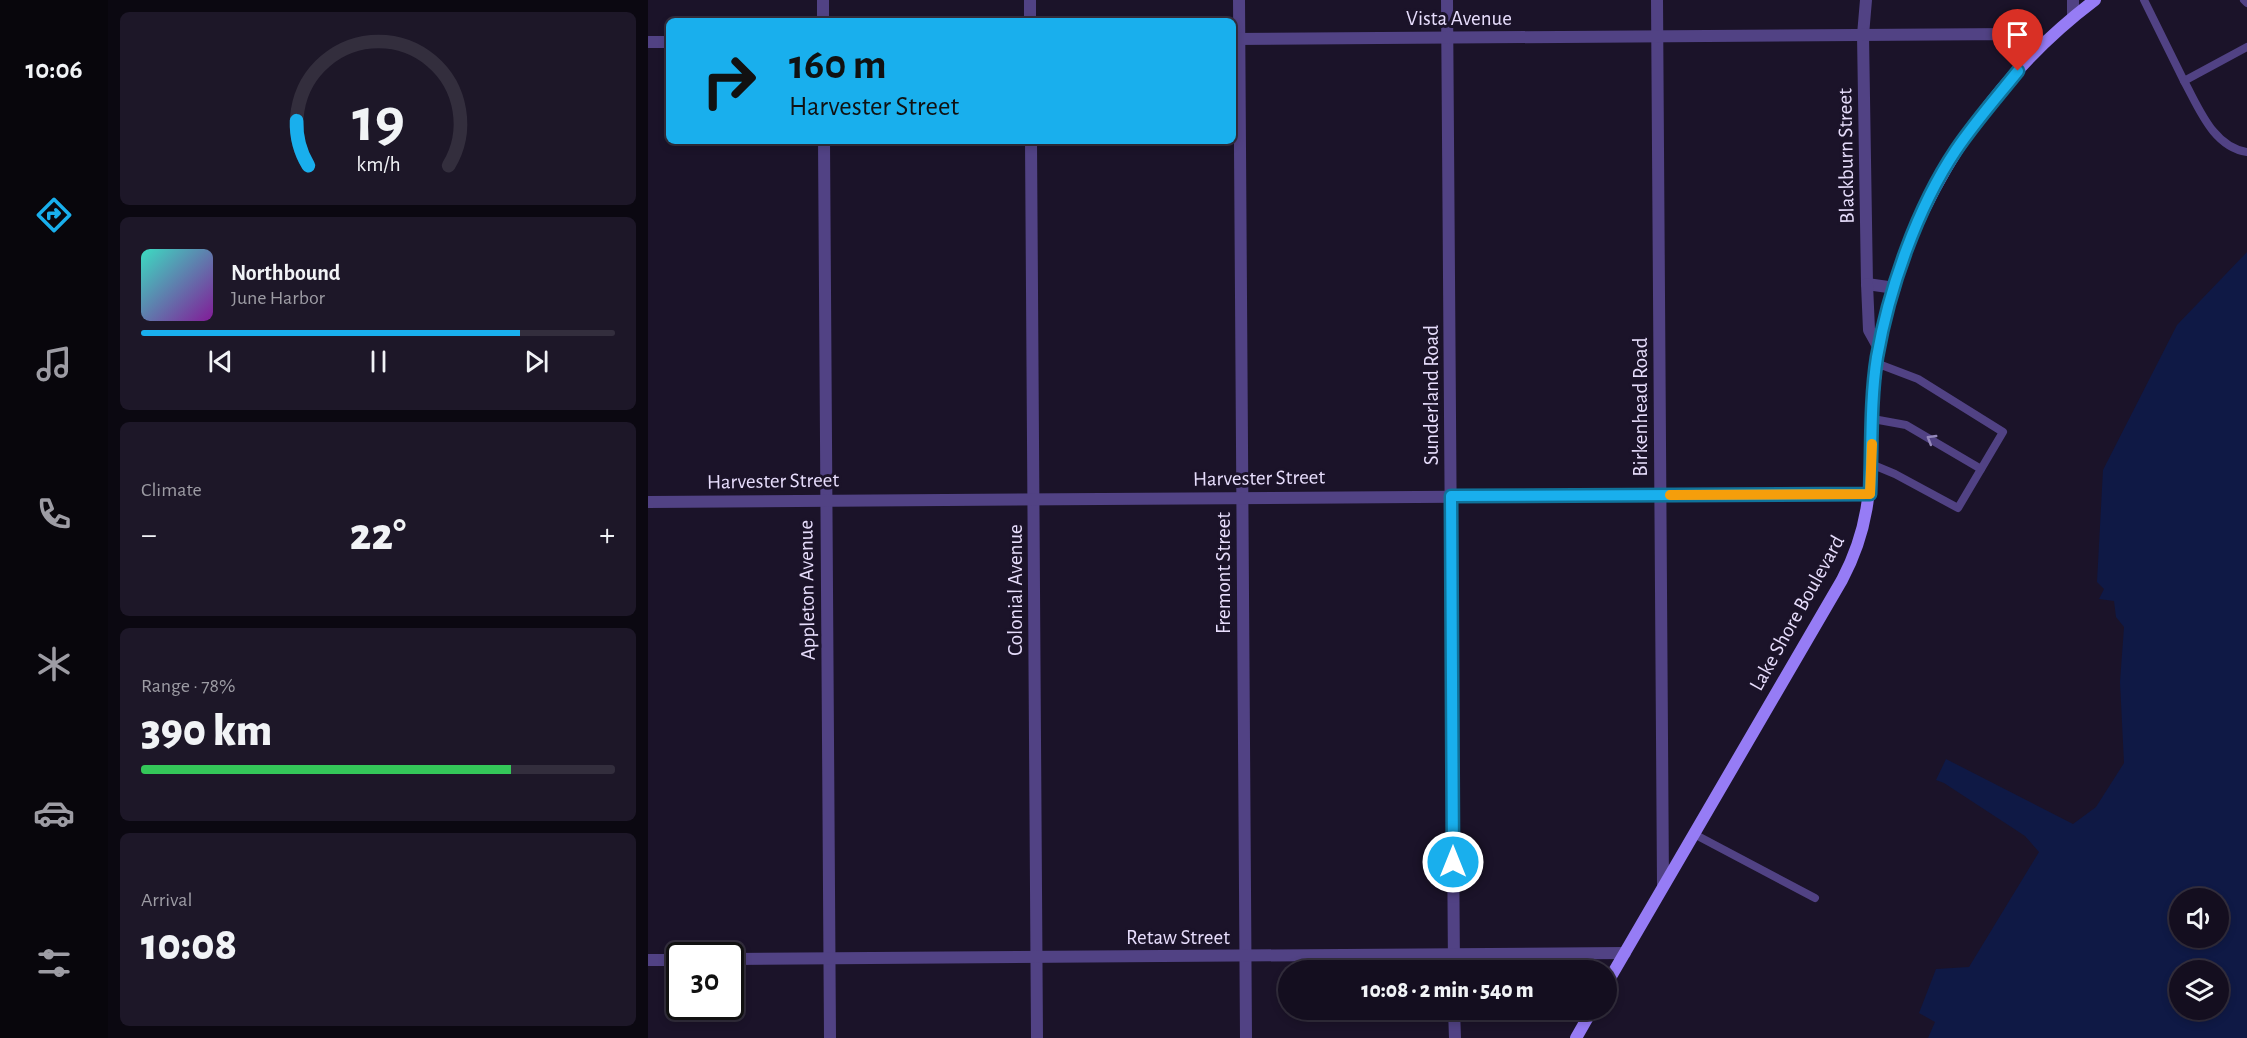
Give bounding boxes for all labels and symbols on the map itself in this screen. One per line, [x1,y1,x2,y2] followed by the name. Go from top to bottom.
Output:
[1406,8,1512,29] street label: Vista Avenue
[1992,9,2043,71] pin
[1834,88,1858,224] street label: Blackburn Street
[1421,325,1442,465] street label: Sunderland Road
[1630,337,1651,477] street label: Birkenhead Road
[1927,434,1937,446] one-way arrow
[1193,466,1326,490] street label: Harvester Street
[707,469,840,493] street label: Harvester Street
[1213,512,1234,634] street label: Fremont Street
[795,520,819,660] street label: Appleton Avenue
[1005,524,1026,656] street label: Colonial Avenue
[1746,532,1848,694] street label: Lake Shore Boulevard
[1421,830,1485,894] position arrow
[1126,927,1230,948] street label: Retaw Street
[666,942,744,1020] speed limit sign: 30

